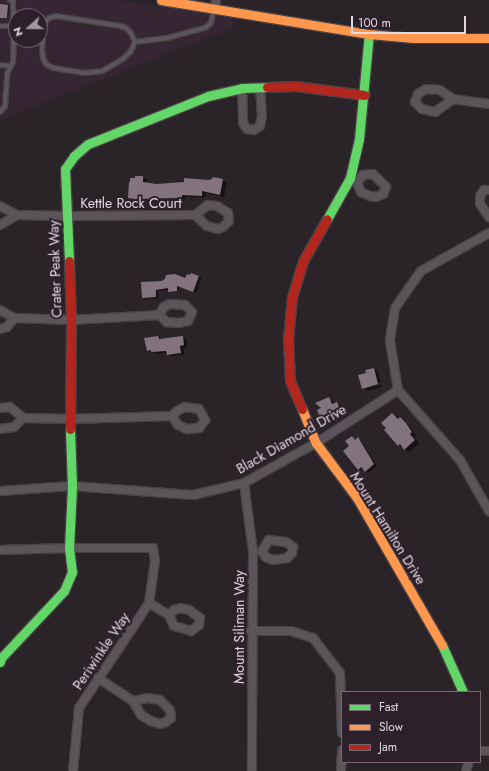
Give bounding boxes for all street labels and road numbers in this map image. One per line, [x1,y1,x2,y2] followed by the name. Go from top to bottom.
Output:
[80,195,182,211] street label: Kettle Rock Court
[45,220,65,318] street label: Crater Peak Way
[233,401,349,477] street label: Black Diamond Drive
[347,469,429,587] street label: Mount Hamilton Drive
[231,570,247,684] street label: Mount Siliman Way
[69,609,133,693] street label: Periwinkle Way

